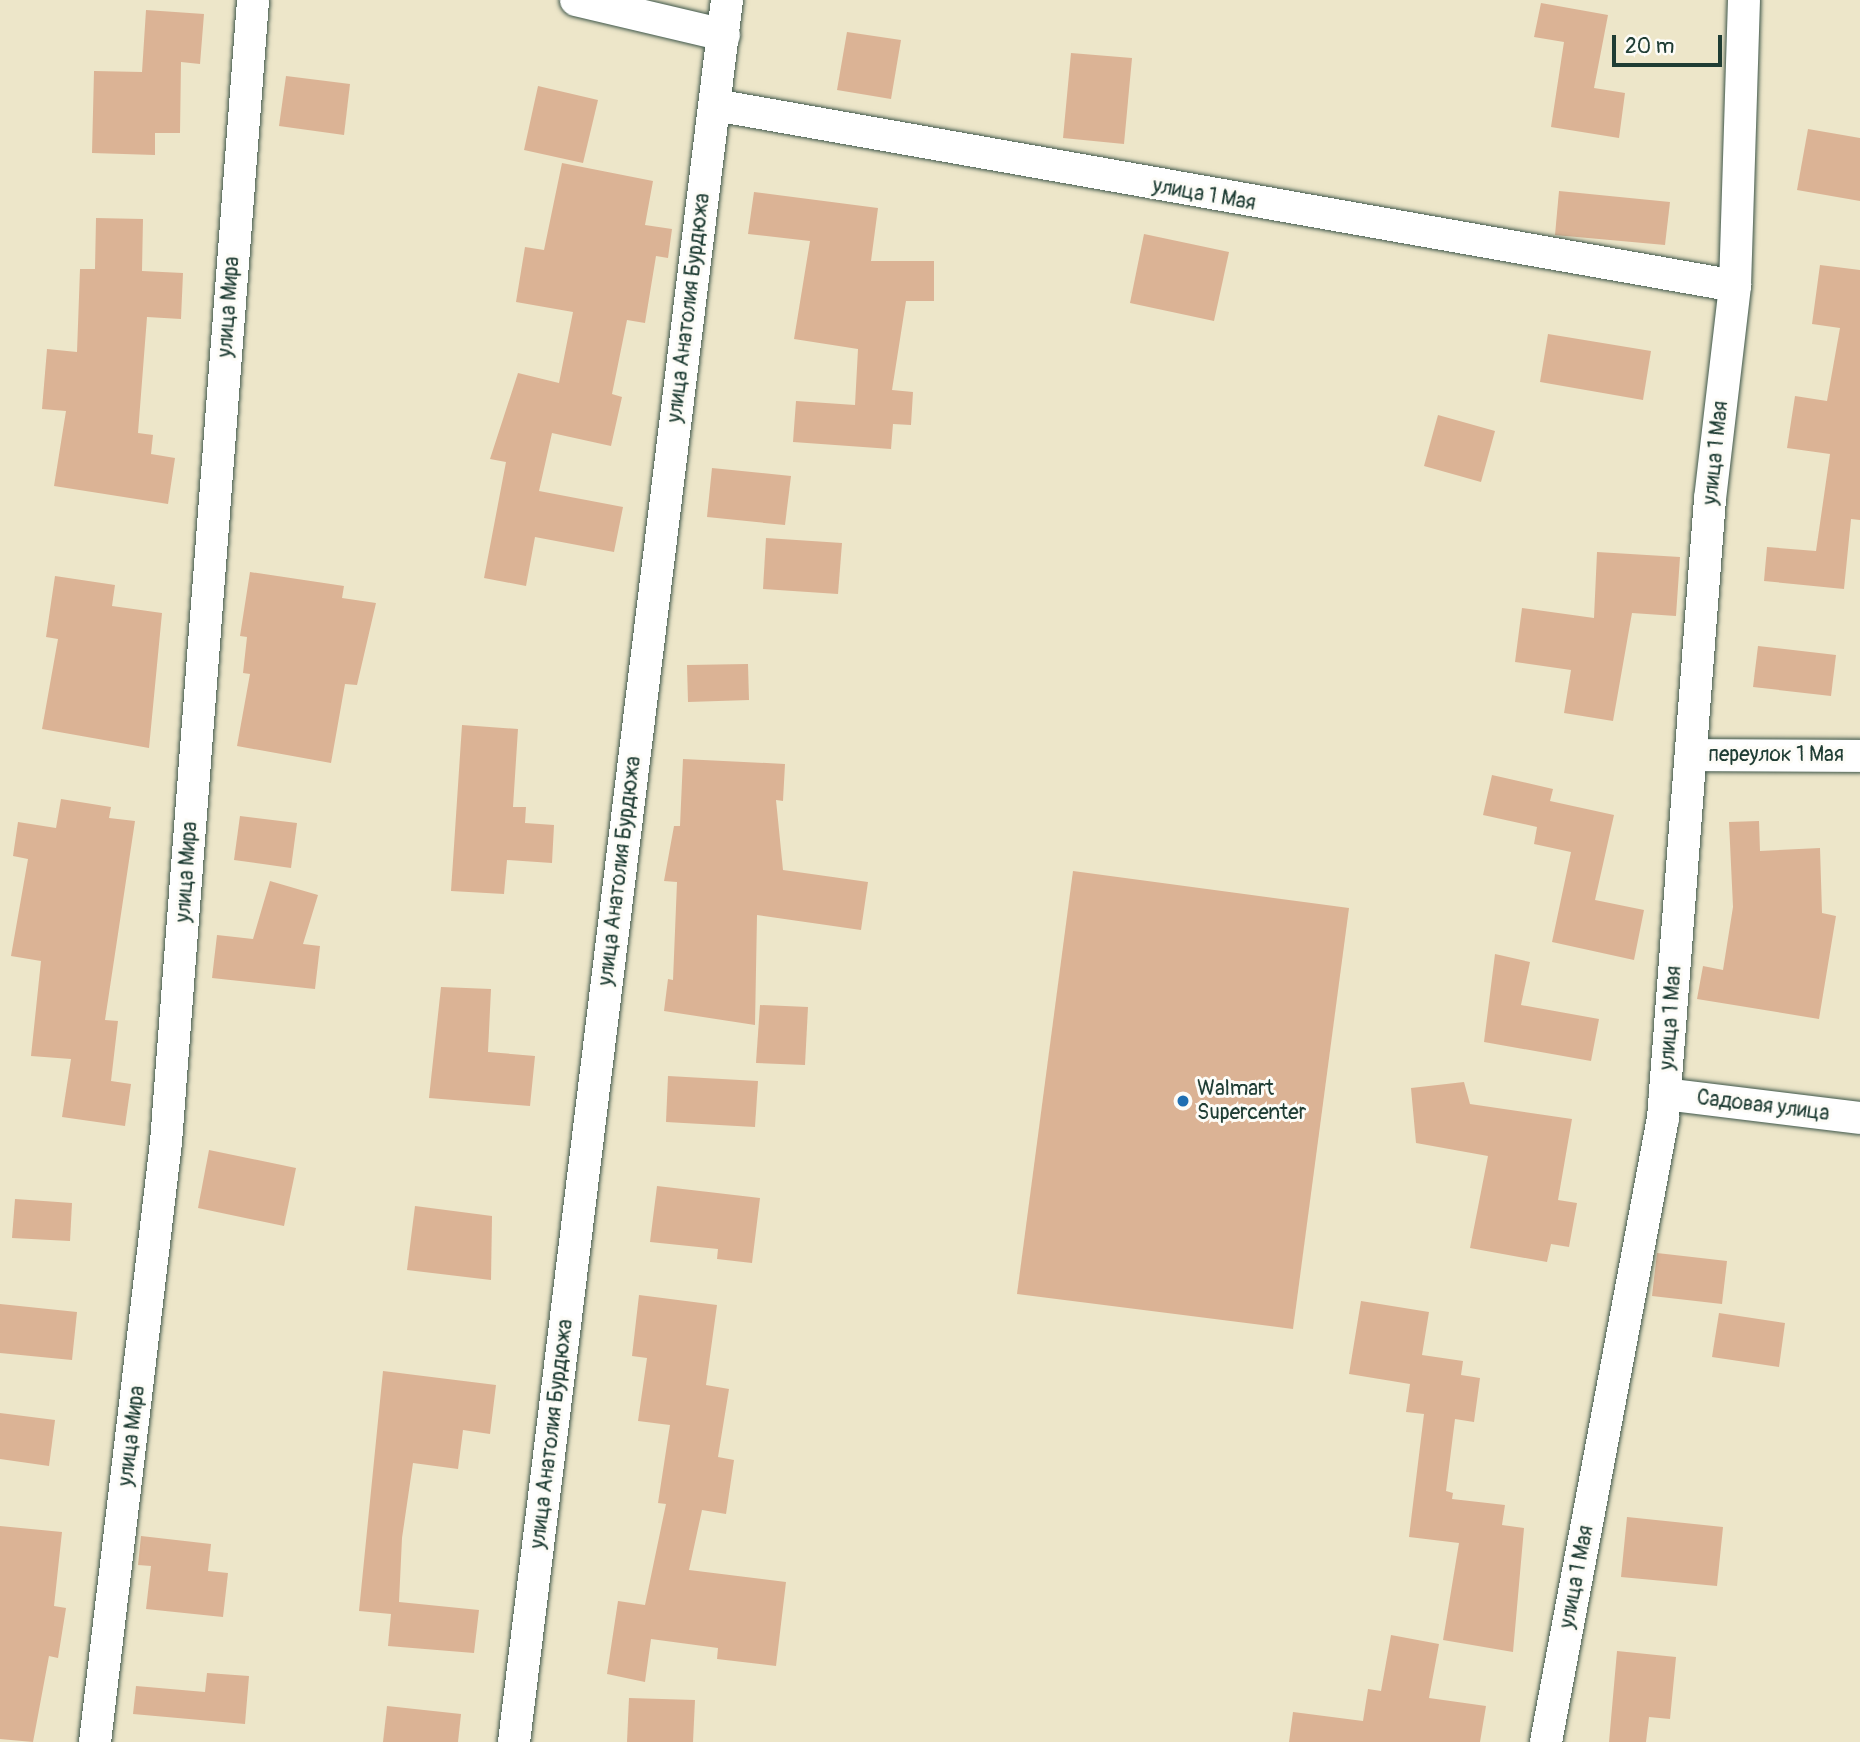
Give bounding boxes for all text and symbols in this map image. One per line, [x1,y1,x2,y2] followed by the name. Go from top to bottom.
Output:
[1615,21,1725,65] scale bar
[1625,33,1674,60] text: 20 m
[1150,174,1258,216] street label: улица 1 Мая
[662,192,716,424] street label: улица Анатолия Бурдюжа
[213,256,245,358] street label: улица Мира
[1698,400,1734,506] street label: улица 1 Мая
[1708,742,1844,768] street label: переулок 1 Мая
[593,755,647,987] street label: улица Анатолия Бурдюжа
[171,821,203,923] street label: улица Мира
[1655,965,1687,1071] street label: улица 1 Мая
[1197,1076,1306,1126] place label: Walmart Supercenter
[1695,1085,1831,1127] street label: Садовая улица
[1175,1093,1191,1109] marker: Walmart Supercenter
[525,1318,579,1550] street label: улица Анатолия Бурдюжа
[113,1384,151,1488] street label: улица Мира
[1555,1523,1599,1631] street label: улица 1 Мая

